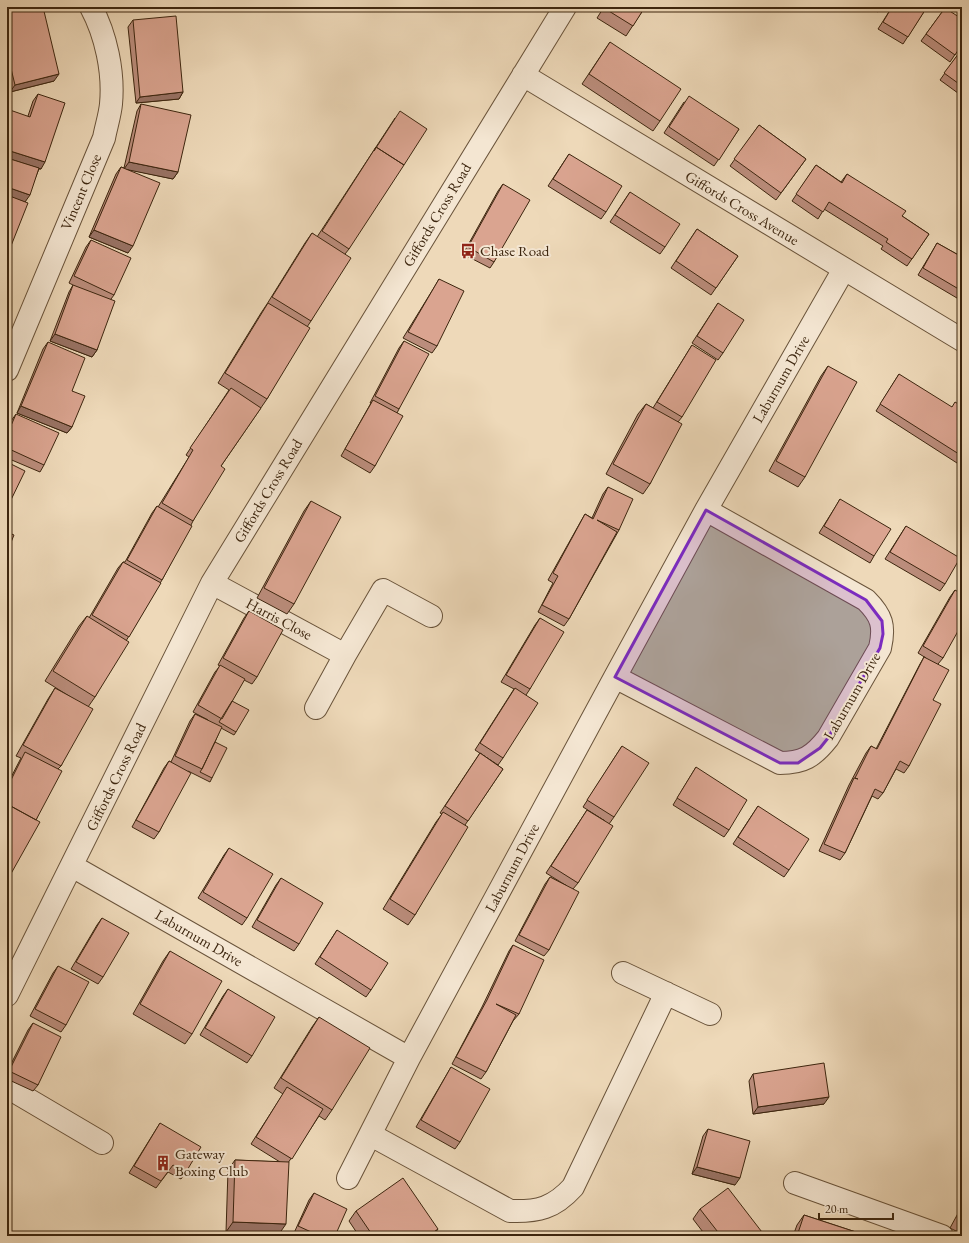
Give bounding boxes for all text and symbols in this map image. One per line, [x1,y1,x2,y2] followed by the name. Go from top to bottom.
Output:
[56,151,105,233] street label: Vincent Close
[398,159,475,270] street label: Giffords Cross Road
[682,166,803,249] street label: Giffords Cross Avenue
[480,241,550,260] place label: Chase Road
[459,242,477,260] bus stop icon: Chase Road
[748,331,813,426] street label: Laburnum Drive
[229,435,306,546] street label: Giffords Cross Road
[243,593,316,644] street label: Harris Close
[819,648,884,743] street label: Laburnum Drive
[81,719,150,834] street label: Giffords Cross Road
[480,820,543,915] street label: Laburnum Drive
[152,905,247,970] street label: Laburnum Drive
[175,1144,248,1180] place label: Gateway Boxing Club
[154,1154,172,1172] building icon: Gateway Boxing Club
[819,1195,893,1221] scale bar
[825,1201,849,1217] text: 20 m

